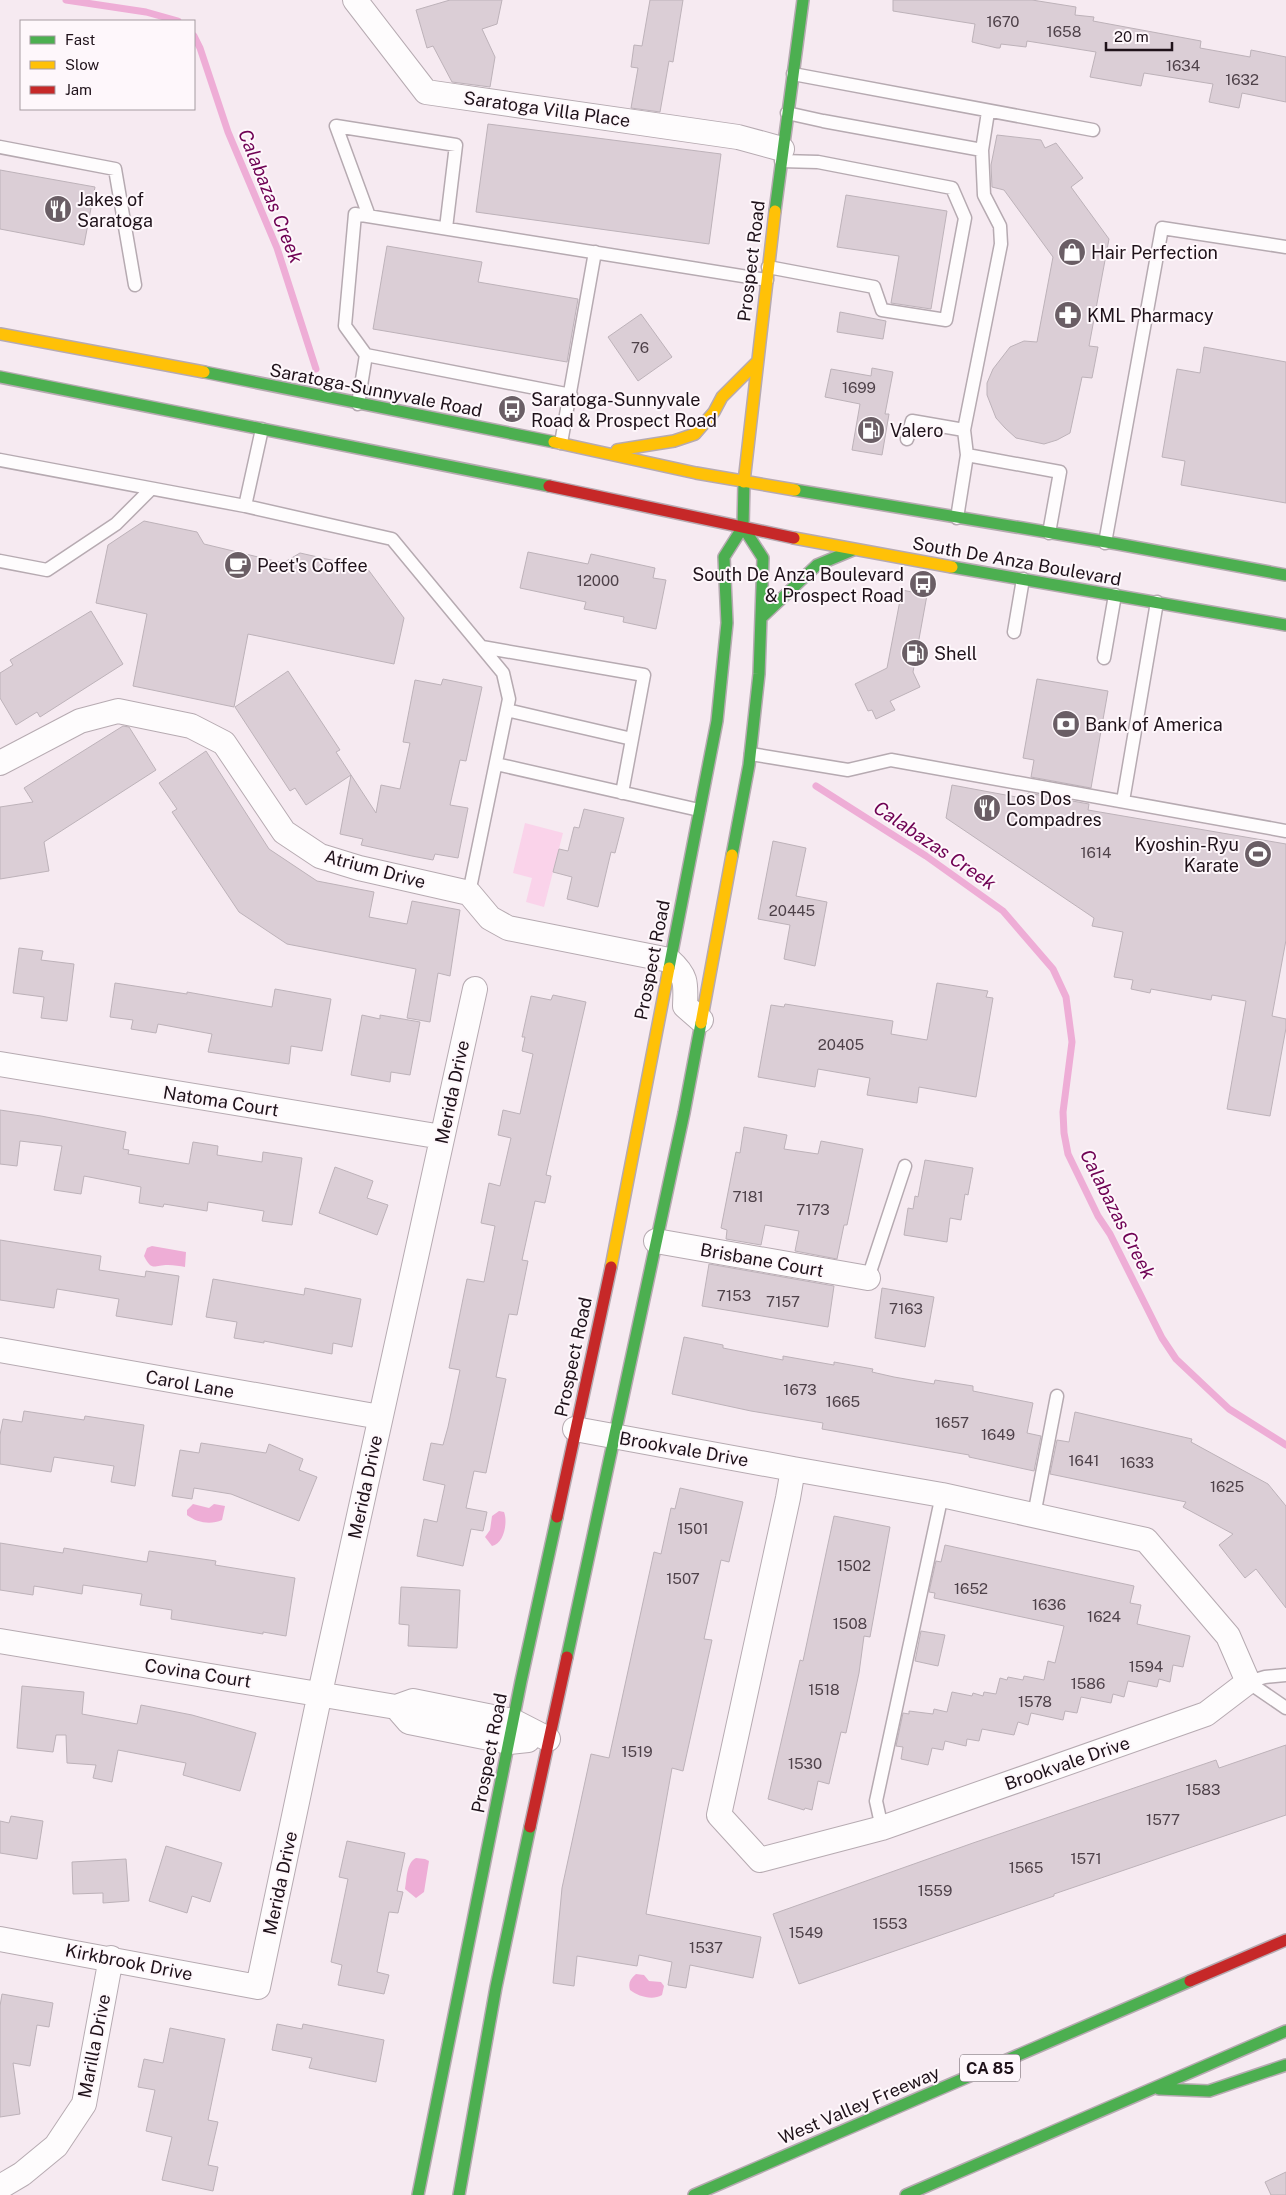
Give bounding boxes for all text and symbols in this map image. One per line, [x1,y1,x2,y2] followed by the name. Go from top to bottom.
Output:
[986,13,1020,30] house number: 1670
[20,20,195,110] legend
[1106,20,1172,52] scale bar
[1047,23,1081,40] house number: 1658
[1114,28,1149,45] text: 20 m
[65,31,95,48] text: Fast
[65,56,100,73] text: Slow
[1166,57,1200,74] house number: 1634
[1225,71,1259,88] house number: 1632
[65,81,92,98] text: Jam
[462,87,632,131] street label: Saratoga Villa Place
[234,126,308,267] water label: Calabazas Creek
[77,189,153,231] place label: Jakes of Saratoga
[43,194,73,224] restaurant icon: Jakes of Saratoga
[733,199,769,323] street label: Prospect Road
[1057,237,1087,267] shop icon: Hair Perfection
[1091,242,1218,263] place label: Hair Perfection
[1053,300,1083,330] pharmacy icon: KML Pharmacy
[1087,305,1214,326] place label: KML Pharmacy
[631,339,649,356] house number: 76
[268,359,484,421] street label: Saratoga-Sunnyvale Road
[842,379,876,396] house number: 1699
[531,389,717,431] place label: Saratoga-Sunnyvale Road & Prospect Road
[497,394,527,424] bus stop icon: Saratoga-Sunnyvale Road & Prospect Road
[856,415,886,445] fuel station icon: Valero
[890,420,944,441] place label: Valero
[911,532,1123,590] street label: South De Anza Boulevard
[223,550,253,580] cafe icon: Peet's Coffee
[257,555,368,576] place label: Peet's Coffee
[692,564,904,606] place label: South De Anza Boulevard & Prospect Road
[908,569,938,599] bus stop icon: South De Anza Boulevard & Prospect Road
[577,572,619,589] house number: 12000
[900,638,930,668] fuel station icon: Shell
[934,643,977,664] place label: Shell
[1051,709,1081,739] bank icon: Bank of America
[1085,714,1223,735] place label: Bank of America
[1006,788,1102,830] place label: Los Dos Compadres
[972,793,1002,823] restaurant icon: Los Dos Compadres
[870,796,1001,894] water label: Calabazas Creek
[1134,834,1239,876] place label: Kyoshin-Ryu Karate
[1243,839,1273,869] sports icon: Kyoshin-Ryu Karate
[1081,844,1111,861] house number: 1614
[322,845,428,893] street label: Atrium Drive
[630,898,674,1022] street label: Prospect Road
[769,902,815,919] house number: 20445
[818,1036,864,1053] house number: 20405
[431,1038,473,1146] street label: Merida Drive
[162,1081,280,1121] street label: Natoma Court
[1076,1145,1160,1283] water label: Calabazas Creek
[732,1188,764,1205] house number: 7181
[796,1201,830,1218] house number: 7173
[699,1239,825,1281] street label: Brisbane Court
[717,1287,751,1304] house number: 7153
[766,1293,800,1310] house number: 7157
[550,1295,596,1419] street label: Prospect Road
[889,1300,923,1317] house number: 7163
[144,1366,236,1402] street label: Carol Lane
[783,1381,817,1398] house number: 1673
[826,1393,860,1410] house number: 1665
[935,1414,969,1431] house number: 1657
[981,1426,1015,1443] house number: 1649
[618,1427,750,1471] street label: Brookvale Drive
[344,1433,386,1541] street label: Merida Drive
[1069,1452,1099,1469] house number: 1641
[1120,1454,1154,1471] house number: 1633
[1210,1478,1244,1495] house number: 1625
[678,1520,709,1537] house number: 1501
[837,1557,871,1574] house number: 1502
[666,1570,700,1587] house number: 1507
[954,1580,988,1597] house number: 1652
[1032,1596,1066,1613] house number: 1636
[1087,1608,1121,1625] house number: 1624
[833,1615,867,1632] house number: 1508
[143,1654,253,1692] street label: Covina Court
[1129,1658,1163,1675] house number: 1594
[1071,1675,1105,1692] house number: 1586
[808,1681,840,1698] house number: 1518
[467,1691,511,1815] street label: Prospect Road
[1018,1693,1052,1710] house number: 1578
[1002,1732,1132,1794] street label: Brookvale Drive
[621,1743,653,1760] house number: 1519
[788,1755,822,1772] house number: 1530
[1186,1781,1220,1798] house number: 1583
[1146,1811,1180,1828] house number: 1577
[259,1829,301,1937] street label: Merida Drive
[1070,1850,1102,1867] house number: 1571
[1009,1859,1043,1876] house number: 1565
[918,1882,952,1899] house number: 1559
[873,1915,907,1932] house number: 1553
[789,1924,823,1941] house number: 1549
[63,1939,195,1985] street label: Kirkbrook Drive
[689,1939,723,1956] house number: 1537
[74,1992,114,2100] street label: Marilla Drive
[960,2054,1020,2082] road number: CA 85
[775,2061,943,2148] street label: West Valley Freeway

